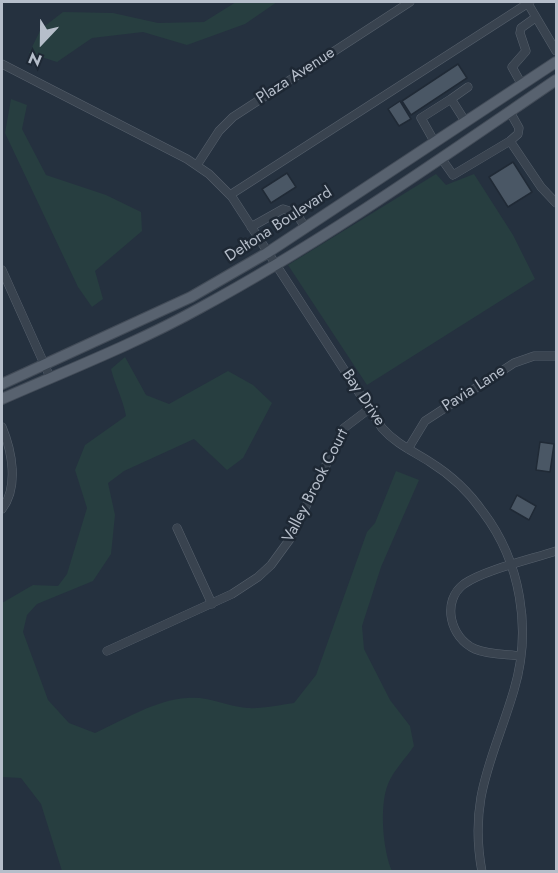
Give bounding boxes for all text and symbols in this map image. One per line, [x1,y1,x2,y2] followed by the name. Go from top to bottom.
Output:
[12,12,72,72] north arrow
[253,43,339,109] street label: Plaza Avenue
[25,46,45,72] text: N
[222,183,336,267] street label: Deltona Boulevard
[439,362,509,416] street label: Pavia Lane
[337,366,389,430] street label: Bay Drive
[279,426,353,546] street label: Valley Brook Court

